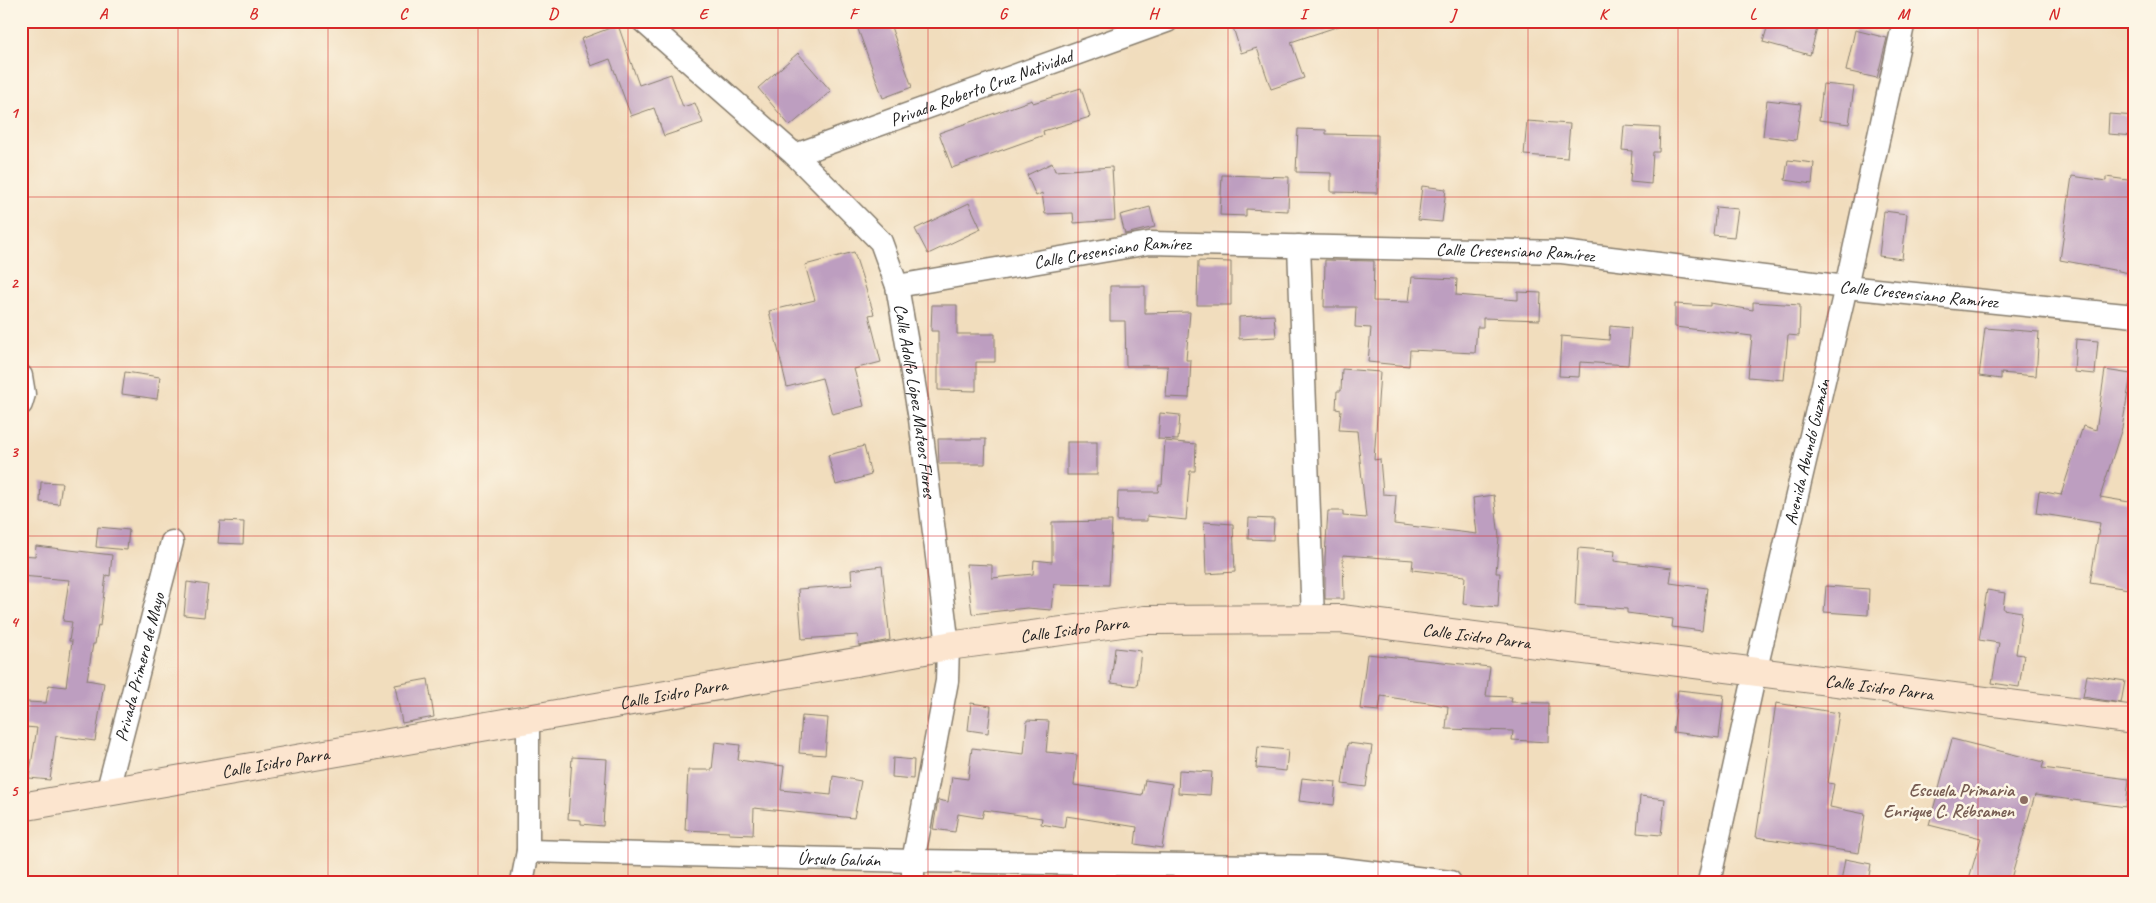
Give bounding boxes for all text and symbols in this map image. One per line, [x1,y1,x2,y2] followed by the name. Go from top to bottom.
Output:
[99,4,109,24] text: A
[249,4,259,24] text: B
[399,4,409,24] text: C
[548,4,559,24] text: D
[699,4,710,24] text: E
[849,4,860,24] text: F
[999,4,1009,24] text: G
[1148,4,1160,24] text: H
[1300,4,1310,24] text: I
[1449,4,1458,24] text: J
[1599,4,1611,24] text: K
[1750,4,1758,24] text: L
[1897,4,1911,24] text: M
[2048,4,2061,24] text: N
[887,44,1078,131] street label: Privada Roberto Cruz Natividad
[10,103,19,123] text: 1
[1032,231,1193,274] street label: Calle Cresensiano Ramírez
[1436,238,1598,267] street label: Calle Cresensiano Ramírez
[10,273,19,293] text: 2
[1838,275,2001,313] street label: Calle Cresensiano Ramírez
[889,302,941,501] street label: Calle Adolfo López Mateos Flores
[1779,376,1835,527] street label: Avenida Abundó Guzmán
[10,442,19,462] text: 3
[110,589,170,744] street label: Privada Primero de Mayo
[1019,611,1131,647] street label: Calle Isidro Parra
[10,612,19,632] text: 4
[1421,618,1533,654] street label: Calle Isidro Parra
[1824,670,1936,705] street label: Calle Isidro Parra
[618,673,730,714] street label: Calle Isidro Parra
[220,742,332,783] street label: Calle Isidro Parra
[1883,779,2016,822] place label: Escuela Primaria Enrique C. Rébsamen
[11,781,20,801] text: 5
[2018,794,2030,806] marker: Escuela Primaria Enrique C. Rébsamen
[797,847,882,871] street label: Úrsulo Galván

